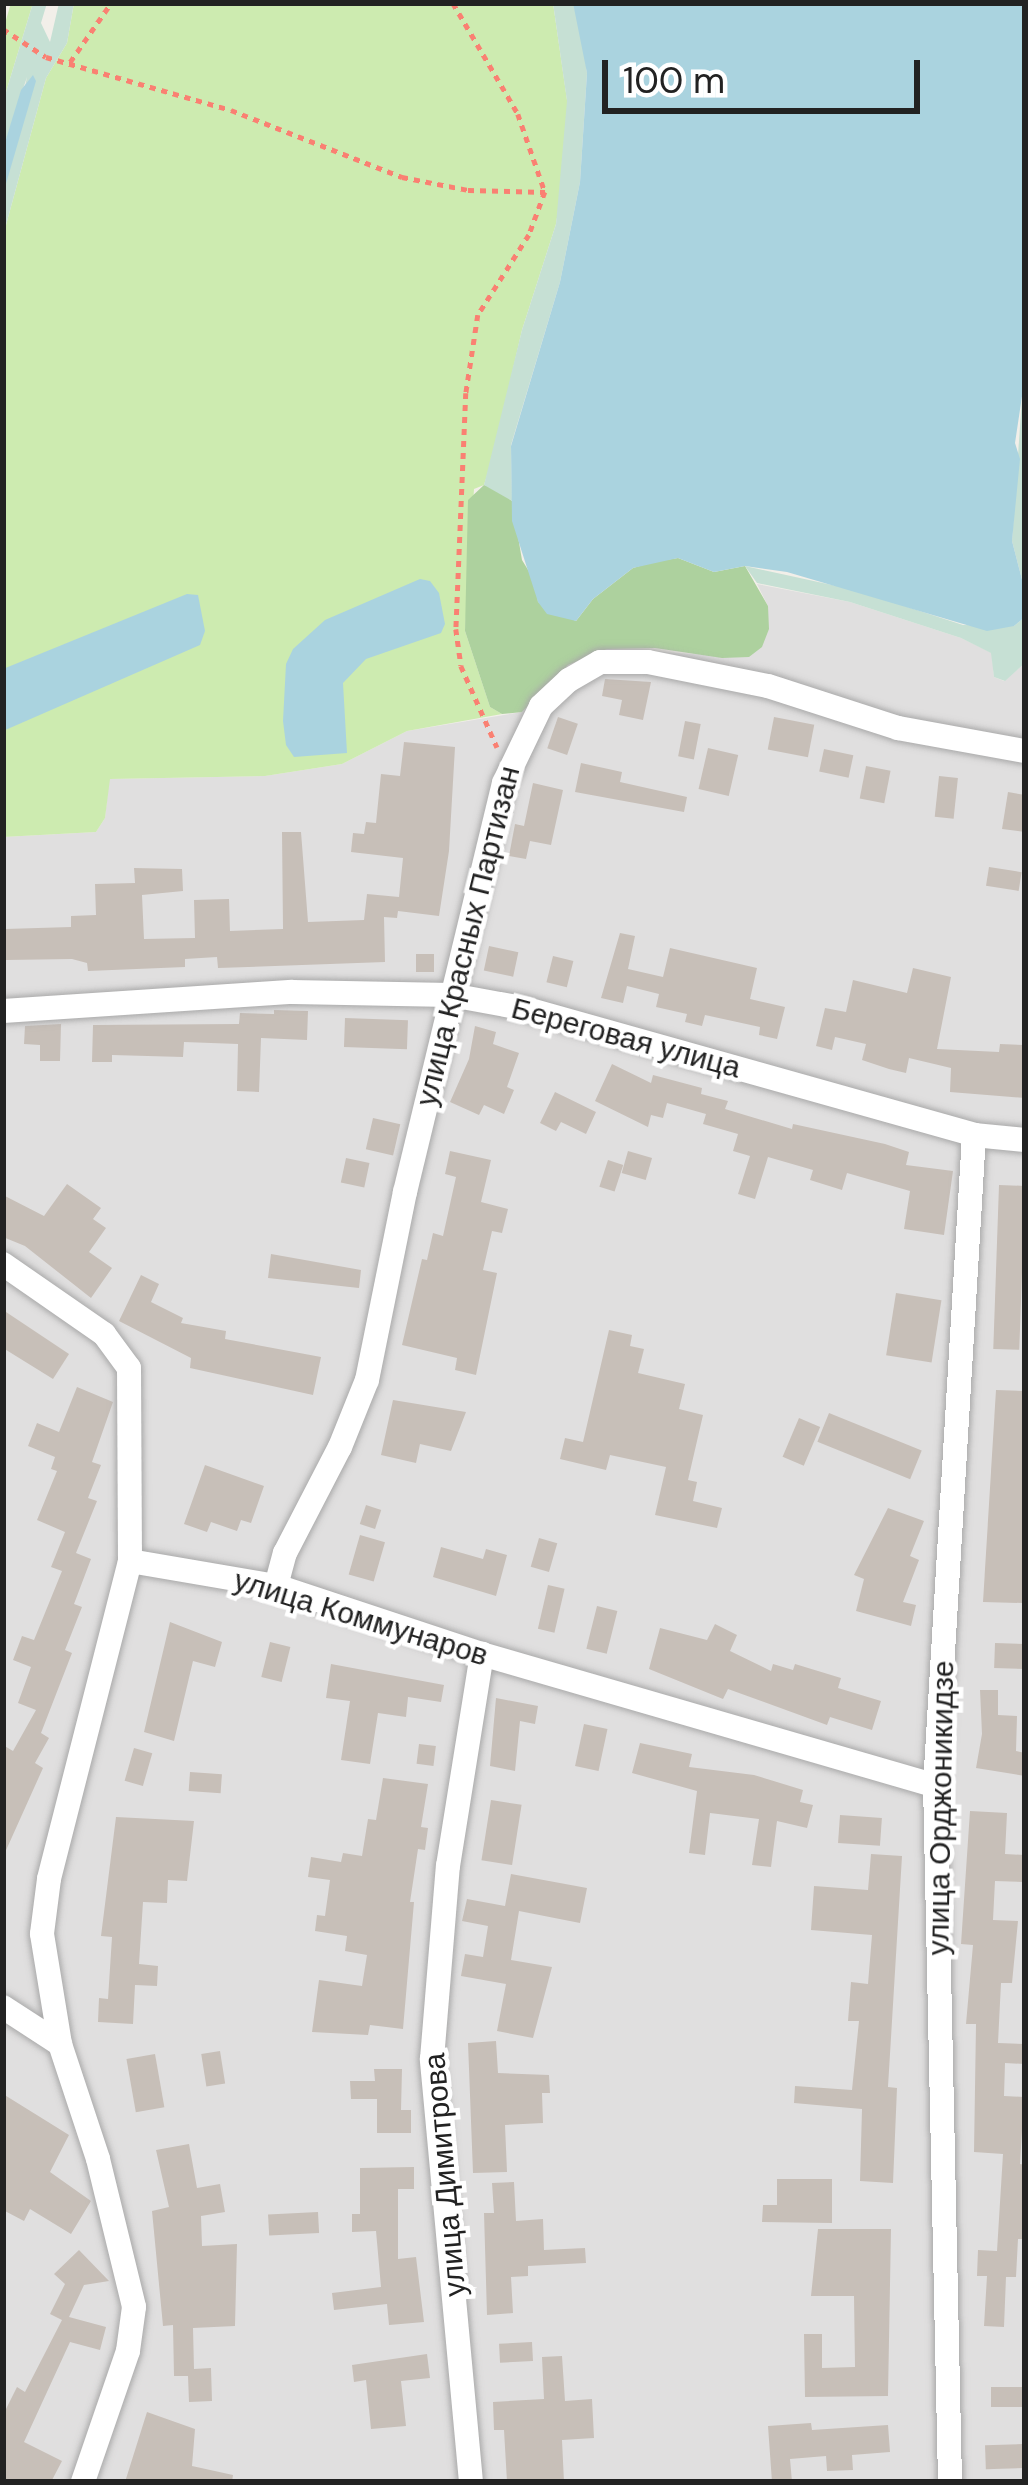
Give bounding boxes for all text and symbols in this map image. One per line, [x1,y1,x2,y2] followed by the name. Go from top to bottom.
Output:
[608,36,926,110] scale bar
[623,57,725,104] text: 100 m
[408,762,528,1110] street label: улица Красных Партизан
[508,990,744,1086] street label: Береговая улица
[230,1562,492,1674] street label: улица Коммунаров
[920,1660,962,1956] street label: улица Орджоникидзе
[416,2052,474,2298] street label: улица Димитрова

